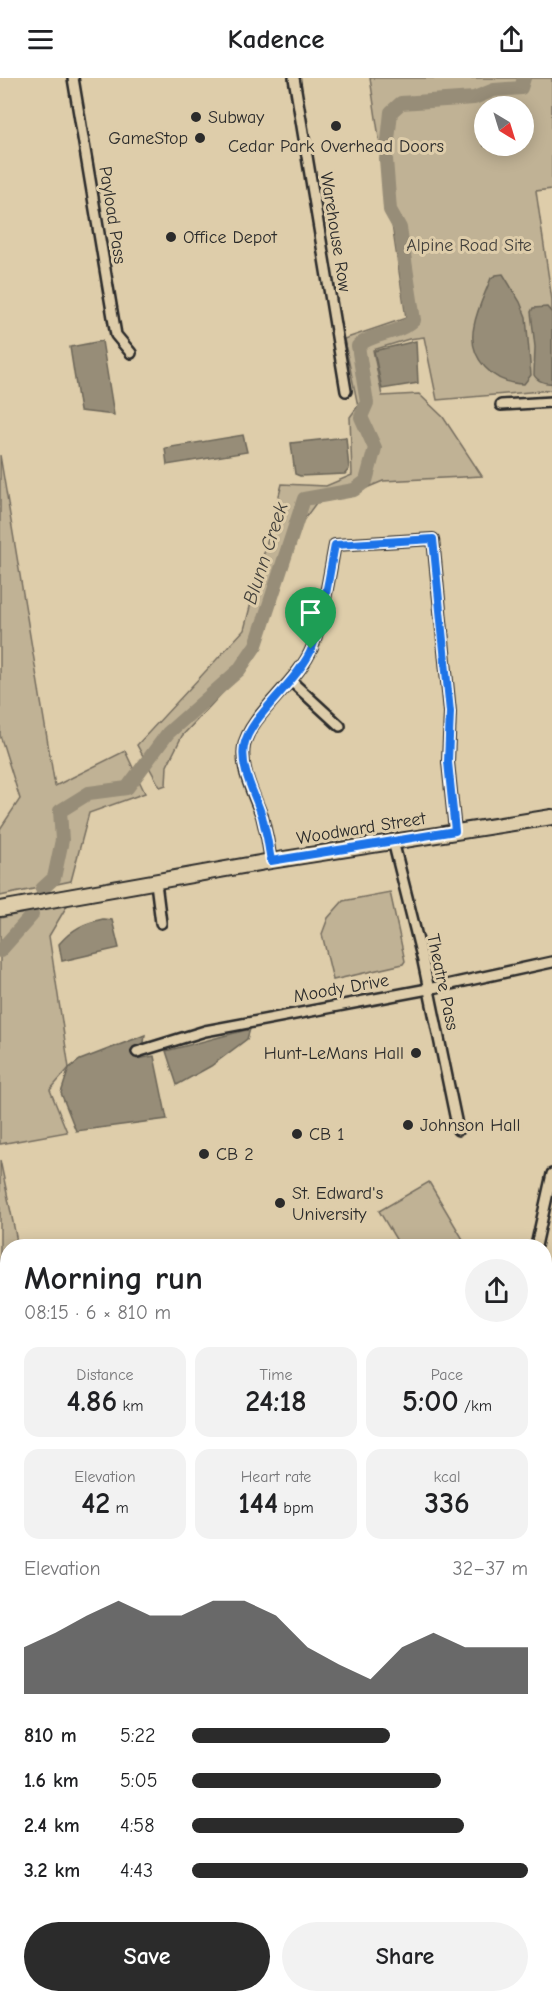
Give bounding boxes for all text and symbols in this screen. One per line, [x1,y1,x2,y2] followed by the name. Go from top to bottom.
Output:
[24,23,57,56] icon: menu
[495,23,528,56] icon: share
[228,24,324,55] text: Kadence
[474,96,534,156] north arrow
[474,96,534,156] map controls
[208,107,265,128] place label: Subway
[189,110,203,124] marker: Subway
[329,119,343,133] marker: Cedar Park Overhead Doors
[108,128,188,149] place label: GameStop
[193,131,207,145] marker: GameStop
[228,136,444,157] place label: Cedar Park Overhead Doors
[94,165,131,265] street label: Payload Pass
[316,171,355,294] street label: Warehouse Row
[183,227,278,248] place label: Office Depot
[164,230,178,244] marker: Office Depot
[406,235,532,256] park label: Alpine Road Site
[238,499,293,607] water label: Blunn Creek
[285,587,336,649] pin
[294,596,327,629] icon: arrive
[295,808,428,849] street label: Woodward Street
[422,932,463,1032] street label: Theatre Pass
[292,970,390,1007] street label: Moody Drive
[264,1043,404,1064] place label: Hunt-LeMans Hall
[409,1046,423,1060] marker: Hunt-LeMans Hall
[420,1115,520,1136] place label: Johnson Hall
[401,1118,415,1132] marker: Johnson Hall
[309,1124,344,1145] place label: CB 1
[290,1127,304,1141] marker: CB 1
[216,1144,254,1165] place label: CB 2
[197,1147,211,1161] marker: CB 2
[292,1183,383,1225] place label: St. Edward's University
[273,1196,287,1210] marker: St. Edward's University
[24,1259,203,1297] text: Morning run
[465,1259,528,1322] button: share
[24,1301,171,1324] text: 08:15 · 6 × 810 m
[76,1366,134,1384] text: Distance
[259,1366,293,1384] text: Time
[431,1366,463,1384] text: Pace
[67,1384,117,1419] text: 4.86
[245,1384,307,1419] text: 24:18
[402,1384,459,1419] text: 5:00
[117,1397,143,1415] text: km
[459,1397,492,1415] text: /km
[74,1468,136,1486] text: Elevation
[241,1468,311,1486] text: Heart rate
[434,1468,460,1486] text: kcal
[81,1486,110,1521] text: 42
[238,1486,278,1521] text: 144
[424,1486,470,1521] text: 336
[110,1499,129,1517] text: m
[278,1499,314,1517] text: bpm
[24,1557,101,1580] text: Elevation
[453,1557,528,1580] text: 32–37 m
[24,1724,77,1747] text: 810 m
[120,1724,155,1747] text: 5:22
[24,1769,79,1792] text: 1.6 km
[120,1769,157,1792] text: 5:05
[24,1814,80,1837] text: 2.4 km
[120,1814,154,1837] text: 4:58
[24,1859,80,1882] text: 3.2 km
[120,1859,153,1882] text: 4:43
[24,1922,270,1991] button: Save
[282,1922,528,1991] button: Share

